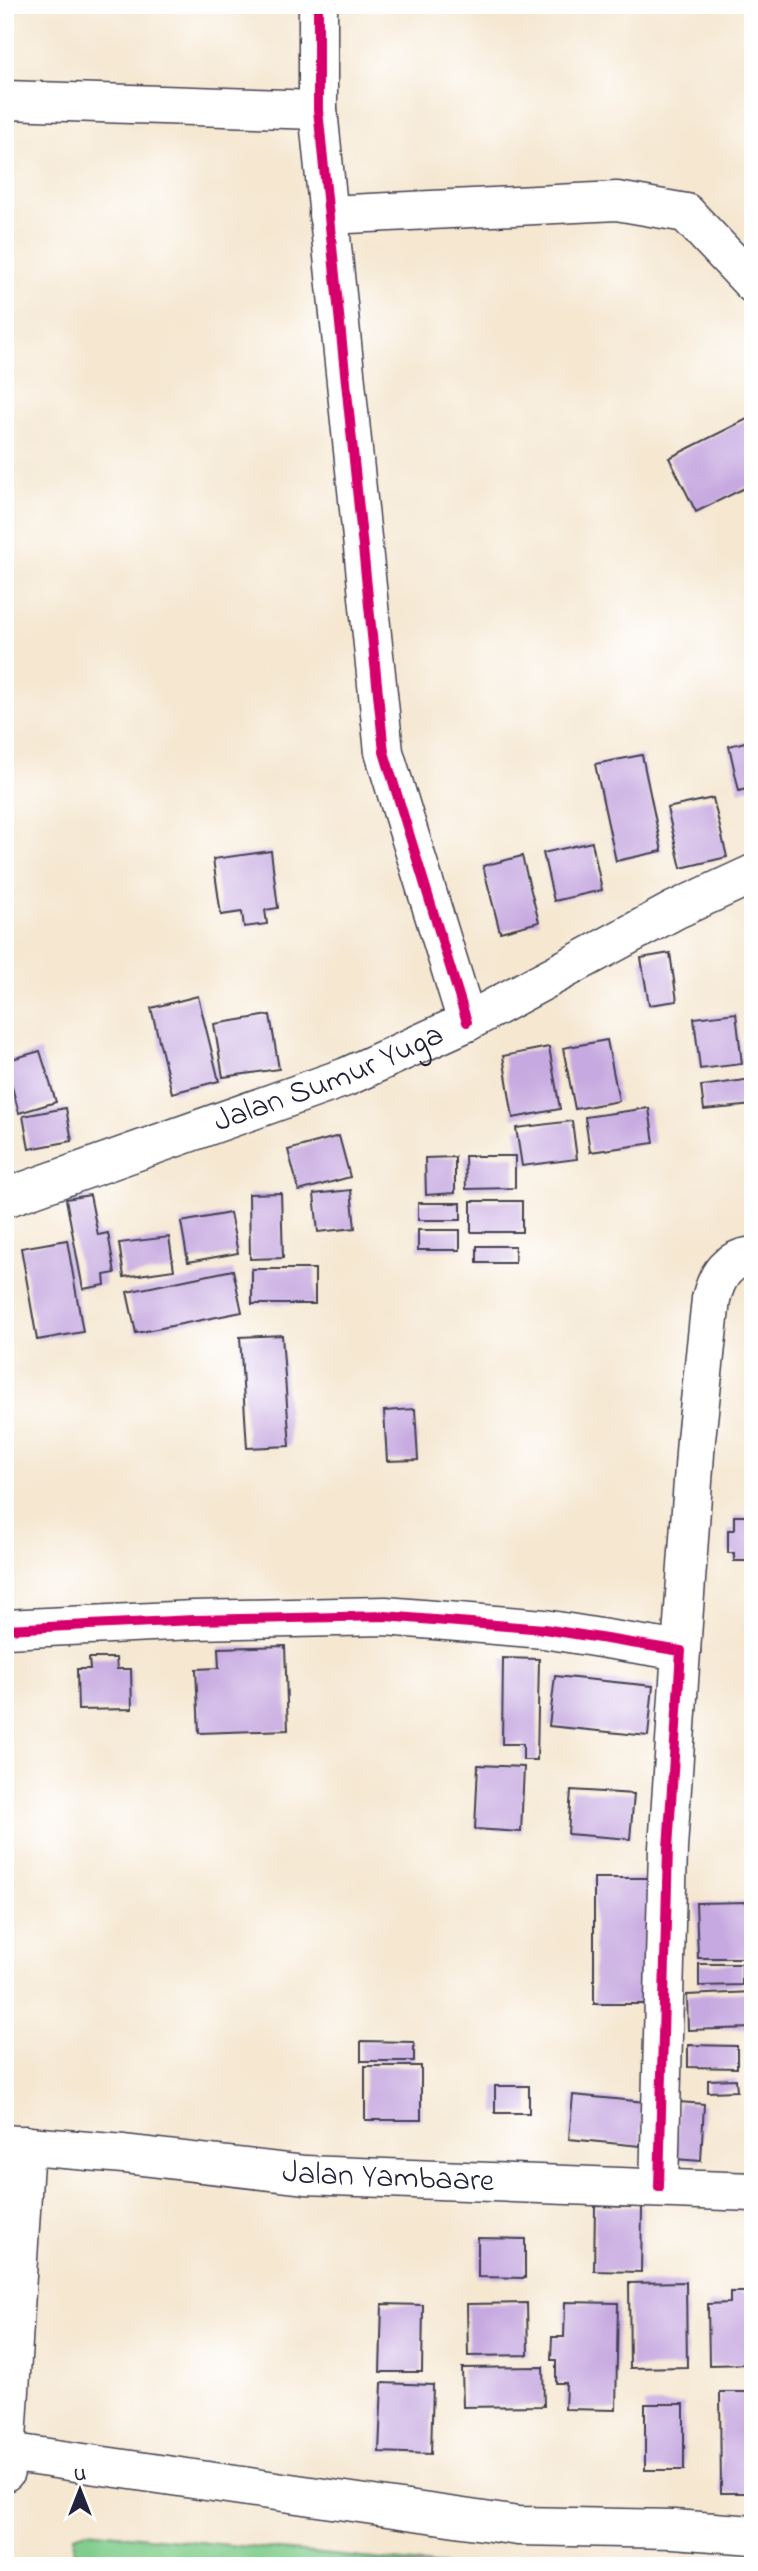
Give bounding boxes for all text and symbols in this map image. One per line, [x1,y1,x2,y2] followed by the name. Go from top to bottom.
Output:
[207,1012,451,1146] street label: Jalan Sumur Yuga
[280,2149,496,2206] street label: Jalan Yambaare
[46,2456,116,2526] north arrow
[74,2462,86,2489] text: U

